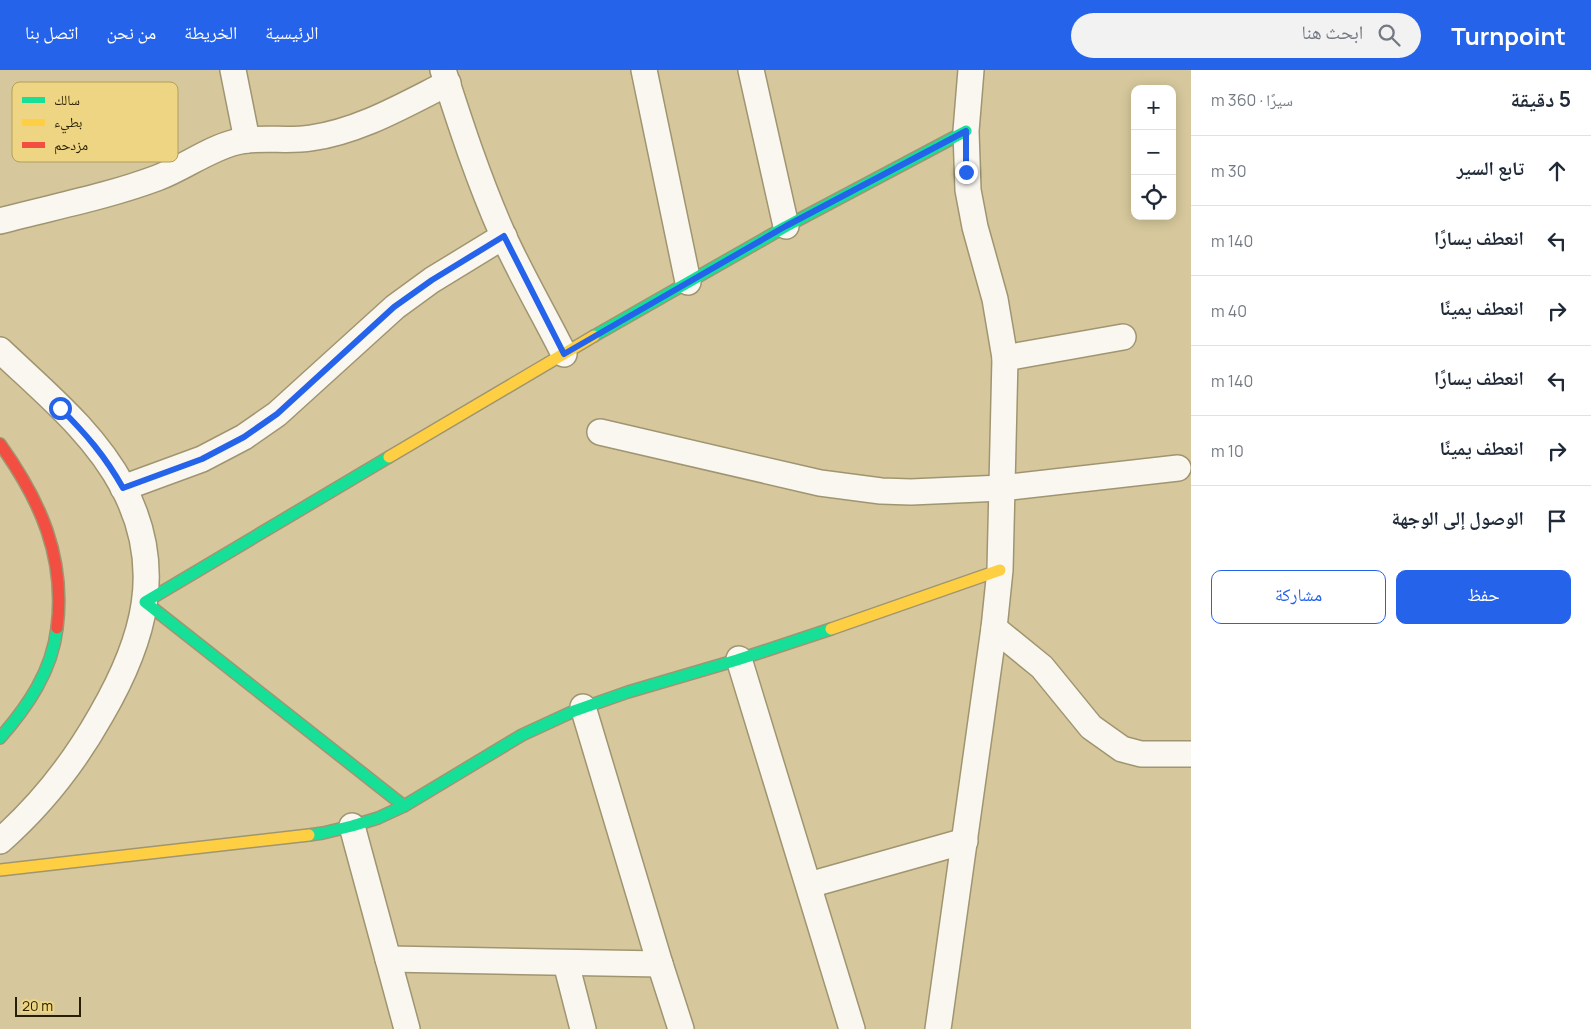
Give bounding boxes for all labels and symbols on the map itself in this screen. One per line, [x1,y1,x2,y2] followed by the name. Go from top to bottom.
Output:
[12,82,178,162] legend
[54,90,80,109] text: سالك
[54,112,83,134] text: بطيء
[54,135,88,155] text: مزدحم
[955,161,978,184] route end
[49,397,72,420] route start
[15,994,81,1017] scale bar

